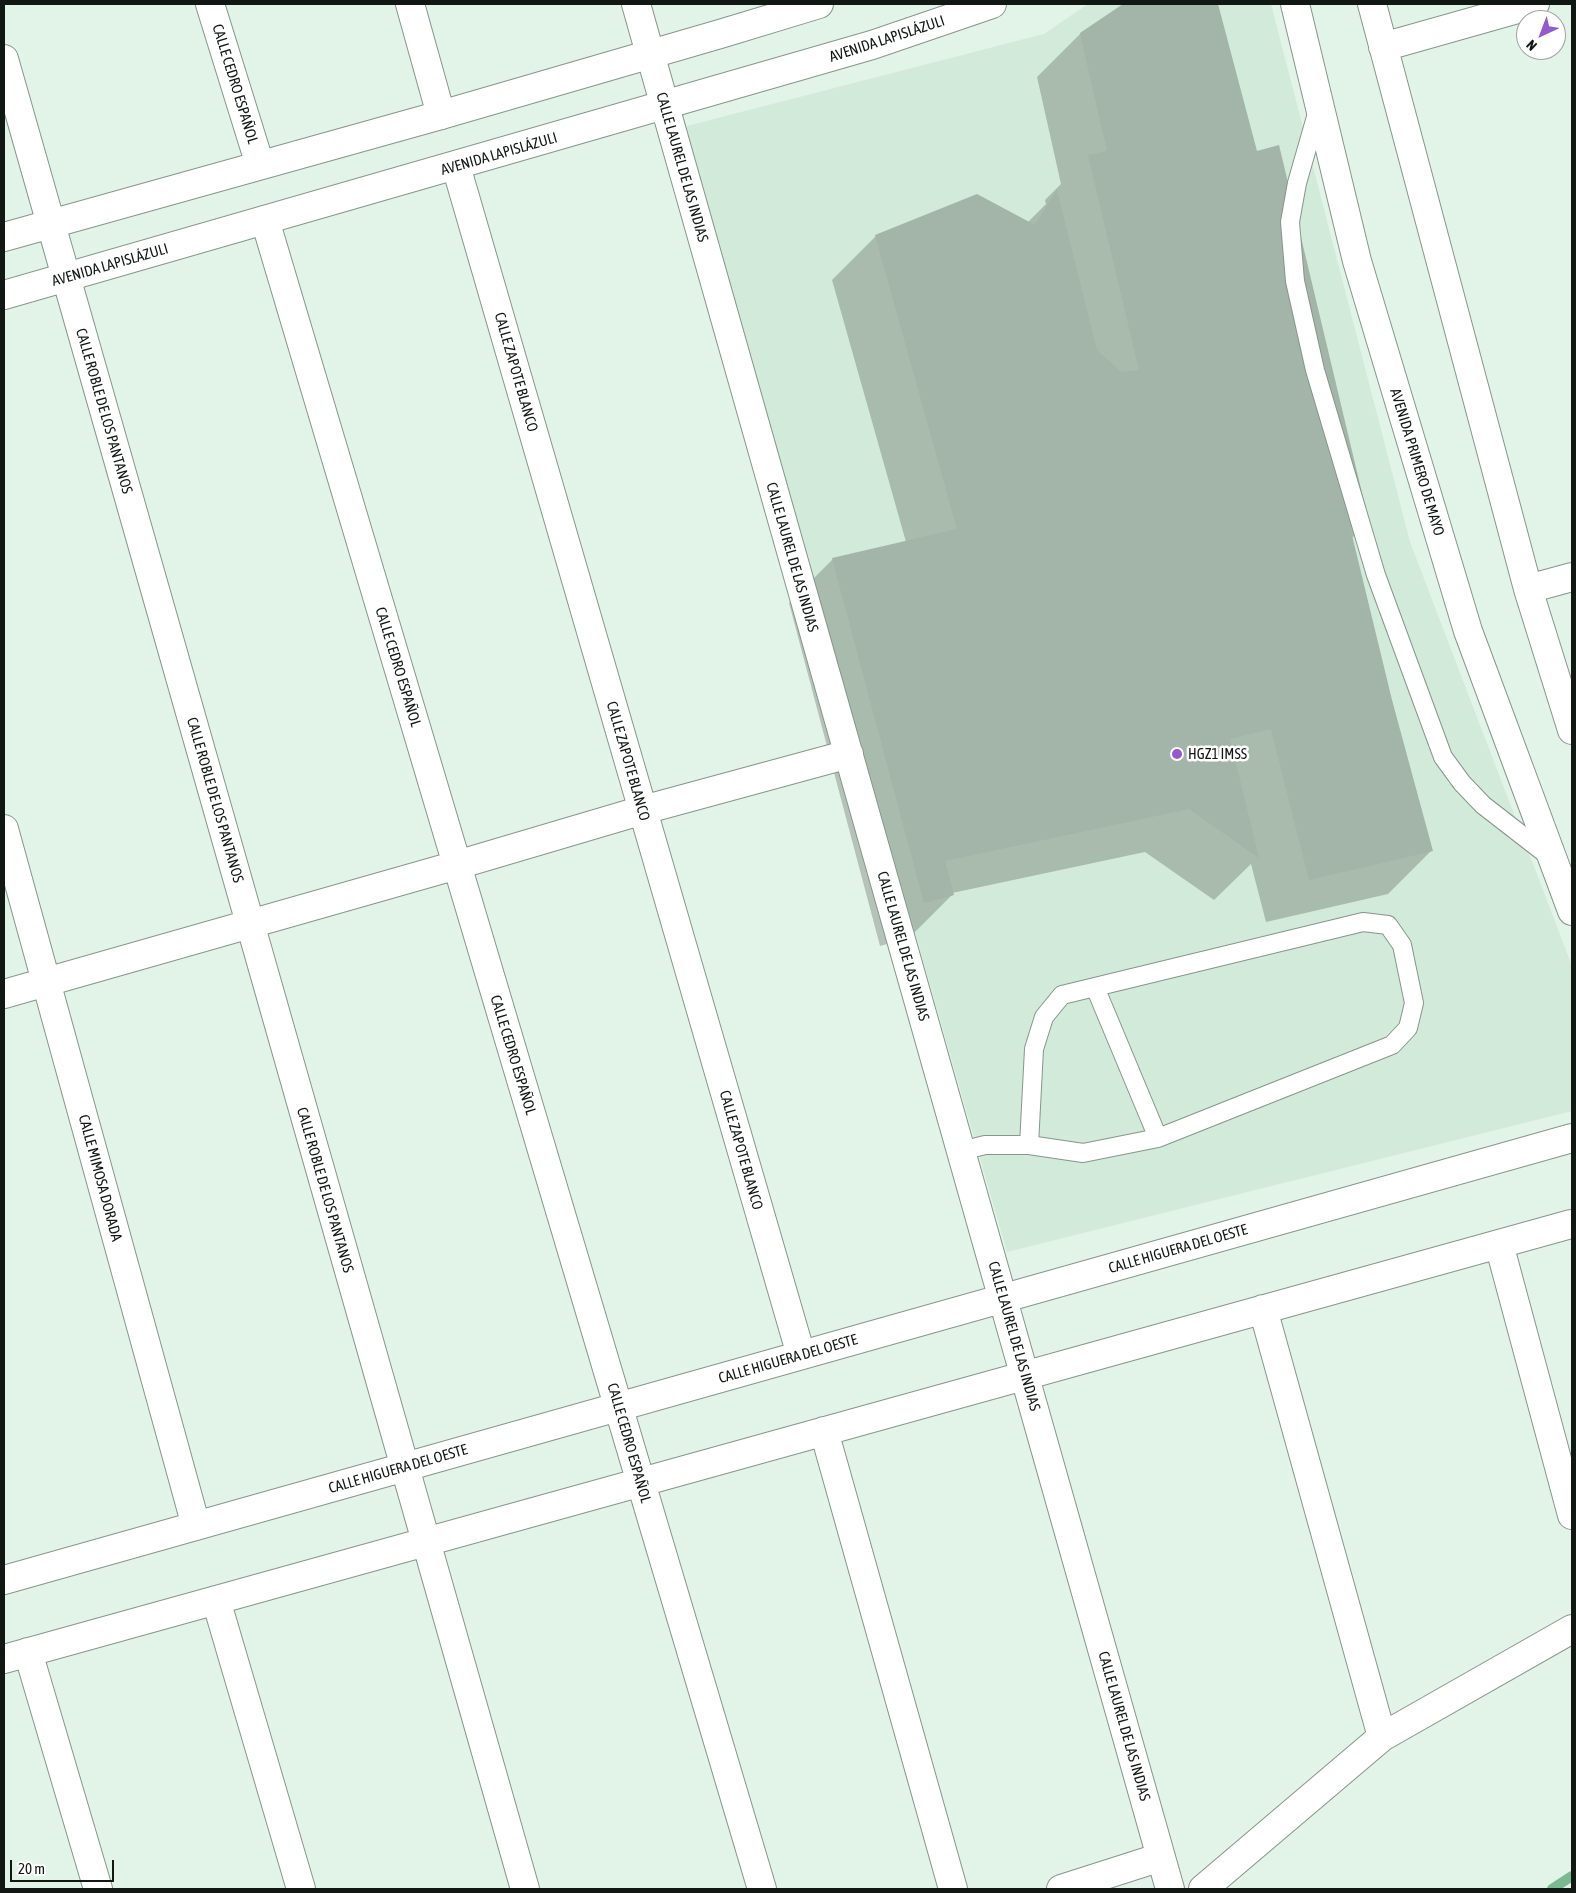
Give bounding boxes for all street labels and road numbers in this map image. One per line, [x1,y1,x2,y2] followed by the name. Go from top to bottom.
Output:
[827,12,947,66] street label: AVENIDA LAPISLÁZULI
[208,22,262,146] street label: CALLE CEDRO ESPAÑOL
[652,90,712,244] street label: CALLE LAUREL DE LAS INDIAS
[439,129,559,179] street label: AVENIDA LAPISLÁZULI
[50,240,170,290] street label: AVENIDA LAPISLÁZULI
[490,310,542,434] street label: CALLE ZAPOTE BLANCO
[72,326,136,496] street label: CALLE ROBLE DE LOS PANTANOS
[1386,386,1448,538] street label: AVENIDA PRIMERO DE MAYO
[762,480,822,634] street label: CALLE LAUREL DE LAS INDIAS
[371,605,425,729] street label: CALLE CEDRO ESPAÑOL
[602,699,654,823] street label: CALLE ZAPOTE BLANCO
[183,715,247,885] street label: CALLE ROBLE DE LOS PANTANOS
[873,869,933,1023] street label: CALLE LAUREL DE LAS INDIAS
[486,993,540,1117] street label: CALLE CEDRO ESPAÑOL
[715,1088,767,1212] street label: CALLE ZAPOTE BLANCO
[293,1105,357,1275] street label: CALLE ROBLE DE LOS PANTANOS
[74,1113,126,1243] street label: CALLE MIMOSA DORADA
[1106,1221,1250,1277] street label: CALLE HIGUERA DEL OESTE
[984,1259,1044,1413] street label: CALLE LAUREL DE LAS INDIAS
[716,1331,860,1387] street label: CALLE HIGUERA DEL OESTE
[603,1381,655,1505] street label: CALLE CEDRO ESPAÑOL
[326,1441,470,1497] street label: CALLE HIGUERA DEL OESTE
[1094,1649,1154,1803] street label: CALLE LAUREL DE LAS INDIAS

